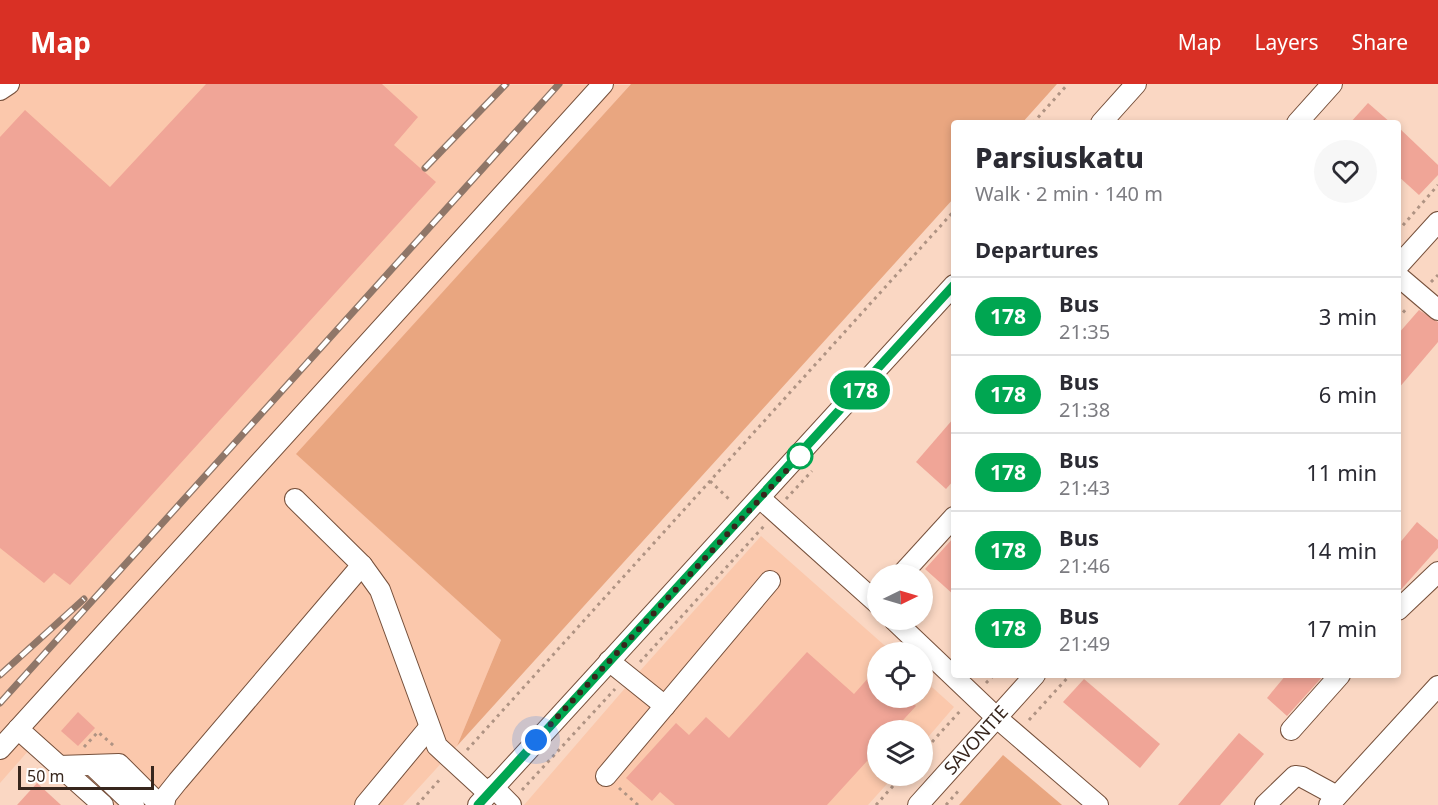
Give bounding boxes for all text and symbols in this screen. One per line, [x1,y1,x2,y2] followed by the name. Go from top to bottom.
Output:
[30,23,91,61] text: Map
[1178,28,1222,56] text: Map
[1255,28,1319,56] text: Layers
[1352,28,1408,56] text: Share
[975,138,1144,176] text: Parsiuskatu
[1314,140,1377,203] button: heart
[975,180,1163,207] text: Walk · 2 min · 140 m
[975,234,1099,264] text: Departures
[1059,288,1099,318] text: Bus
[1319,301,1377,331] text: 3 min
[990,302,1026,330] text: 178
[1059,318,1110,345] text: 21:35
[1059,366,1099,396] text: Bus
[826,370,894,410] line badge: 178
[842,376,878,404] text: 178
[1319,379,1377,409] text: 6 min
[990,380,1026,408] text: 178
[1059,396,1110,423] text: 21:38
[787,443,813,469] unlabelled marker
[1059,444,1099,474] text: Bus
[1306,457,1377,487] text: 11 min
[990,458,1026,486] text: 178
[1059,474,1110,501] text: 21:43
[1059,522,1099,552] text: Bus
[1306,535,1377,565] text: 14 min
[990,536,1026,564] text: 178
[1059,552,1110,579] text: 21:46
[867,564,933,630] north arrow
[867,564,933,786] map controls
[1059,600,1099,630] text: Bus
[1306,613,1377,643] text: 17 min
[990,614,1026,642] text: 178
[1059,630,1110,657] text: 21:49
[867,642,933,708] button: locate
[938,700,1013,779] street label: SAVONTIE
[867,720,933,786] button: layers
[521,725,551,755] your location
[18,763,154,790] scale bar
[27,765,64,787] text: 50 m

